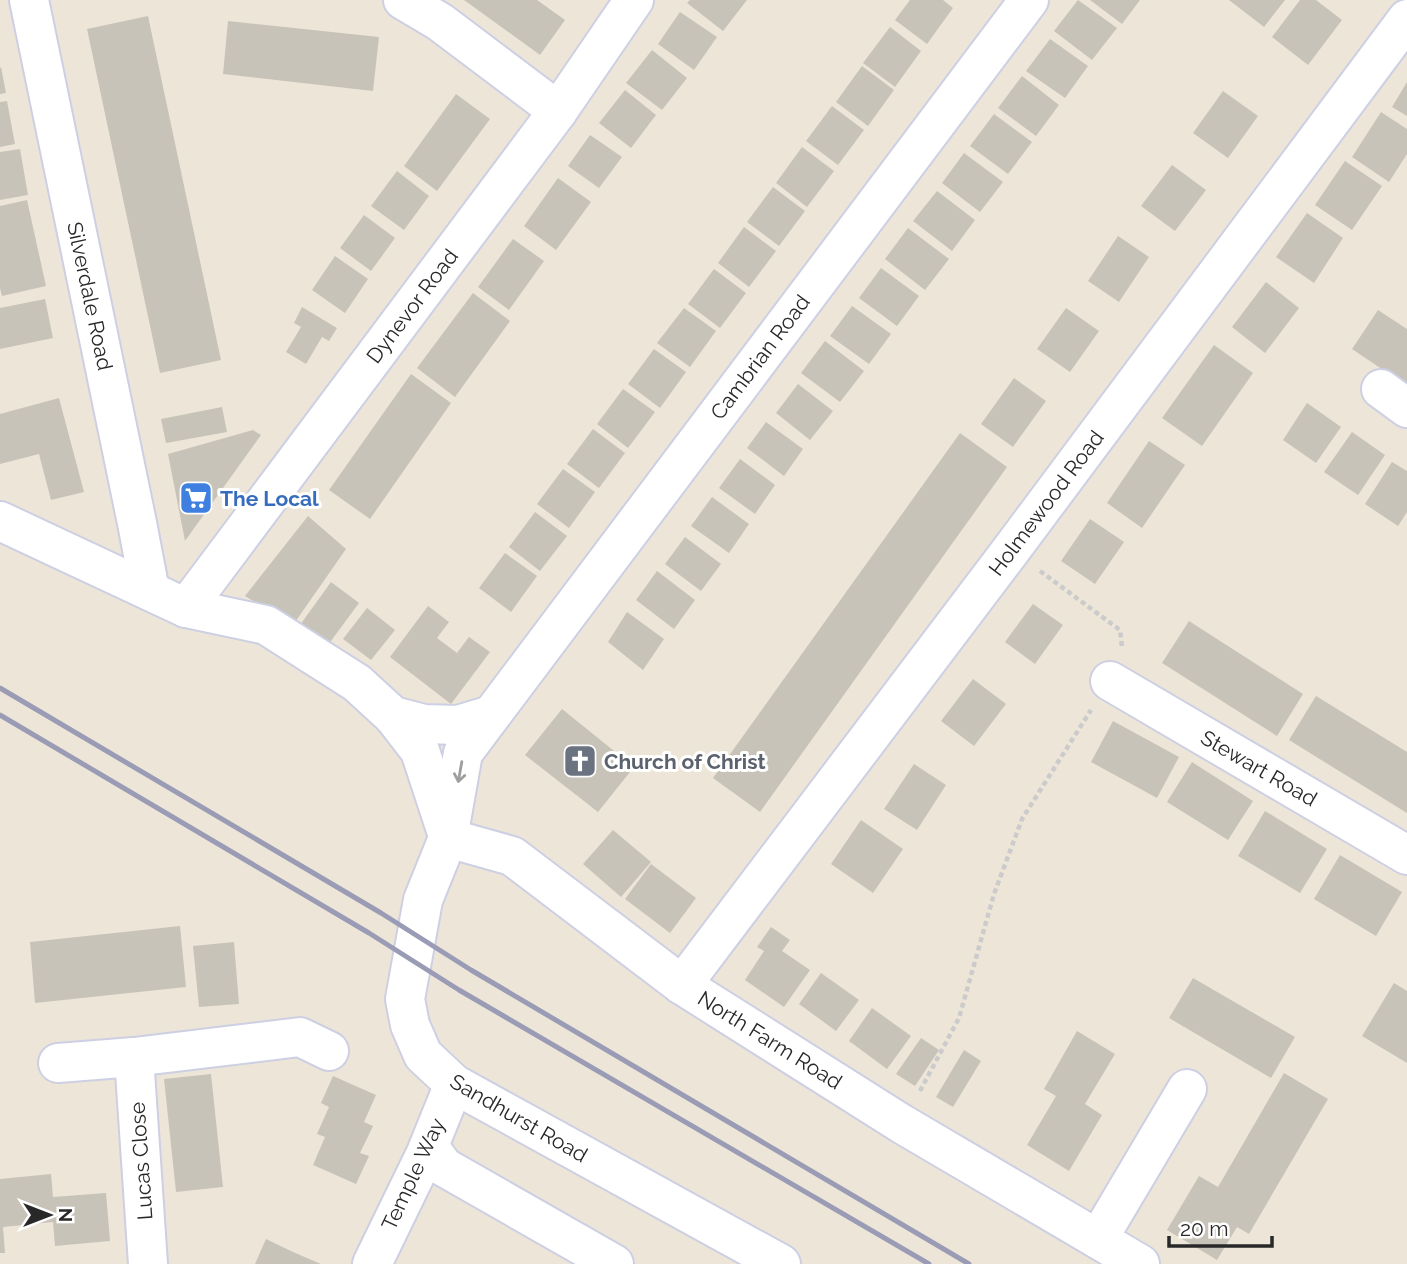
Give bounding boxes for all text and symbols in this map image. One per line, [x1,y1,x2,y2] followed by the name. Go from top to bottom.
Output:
[62,219,118,373] street label: Silverdale Road
[361,244,463,368] street label: Dynevor Road
[705,290,815,424] street label: Cambrian Road
[983,425,1109,581] street label: Holmewood Road
[177,479,215,517] supermarket icon: The Local
[220,486,319,511] place label: The Local
[1197,725,1321,811] street label: Stewart Road
[561,742,599,780] church icon: Church of Christ
[604,749,766,774] place label: Church of Christ
[453,760,466,783] one-way arrow
[693,986,847,1094] street label: North Farm Road
[446,1069,592,1167] street label: Sandhurst Road
[124,1101,158,1221] street label: Lucas Close
[376,1114,450,1234] street label: Temple Way
[14,1180,84,1250] north arrow
[1169,1204,1272,1248] scale bar
[55,1208,77,1222] text: N
[1180,1216,1228,1241] text: 20 m

